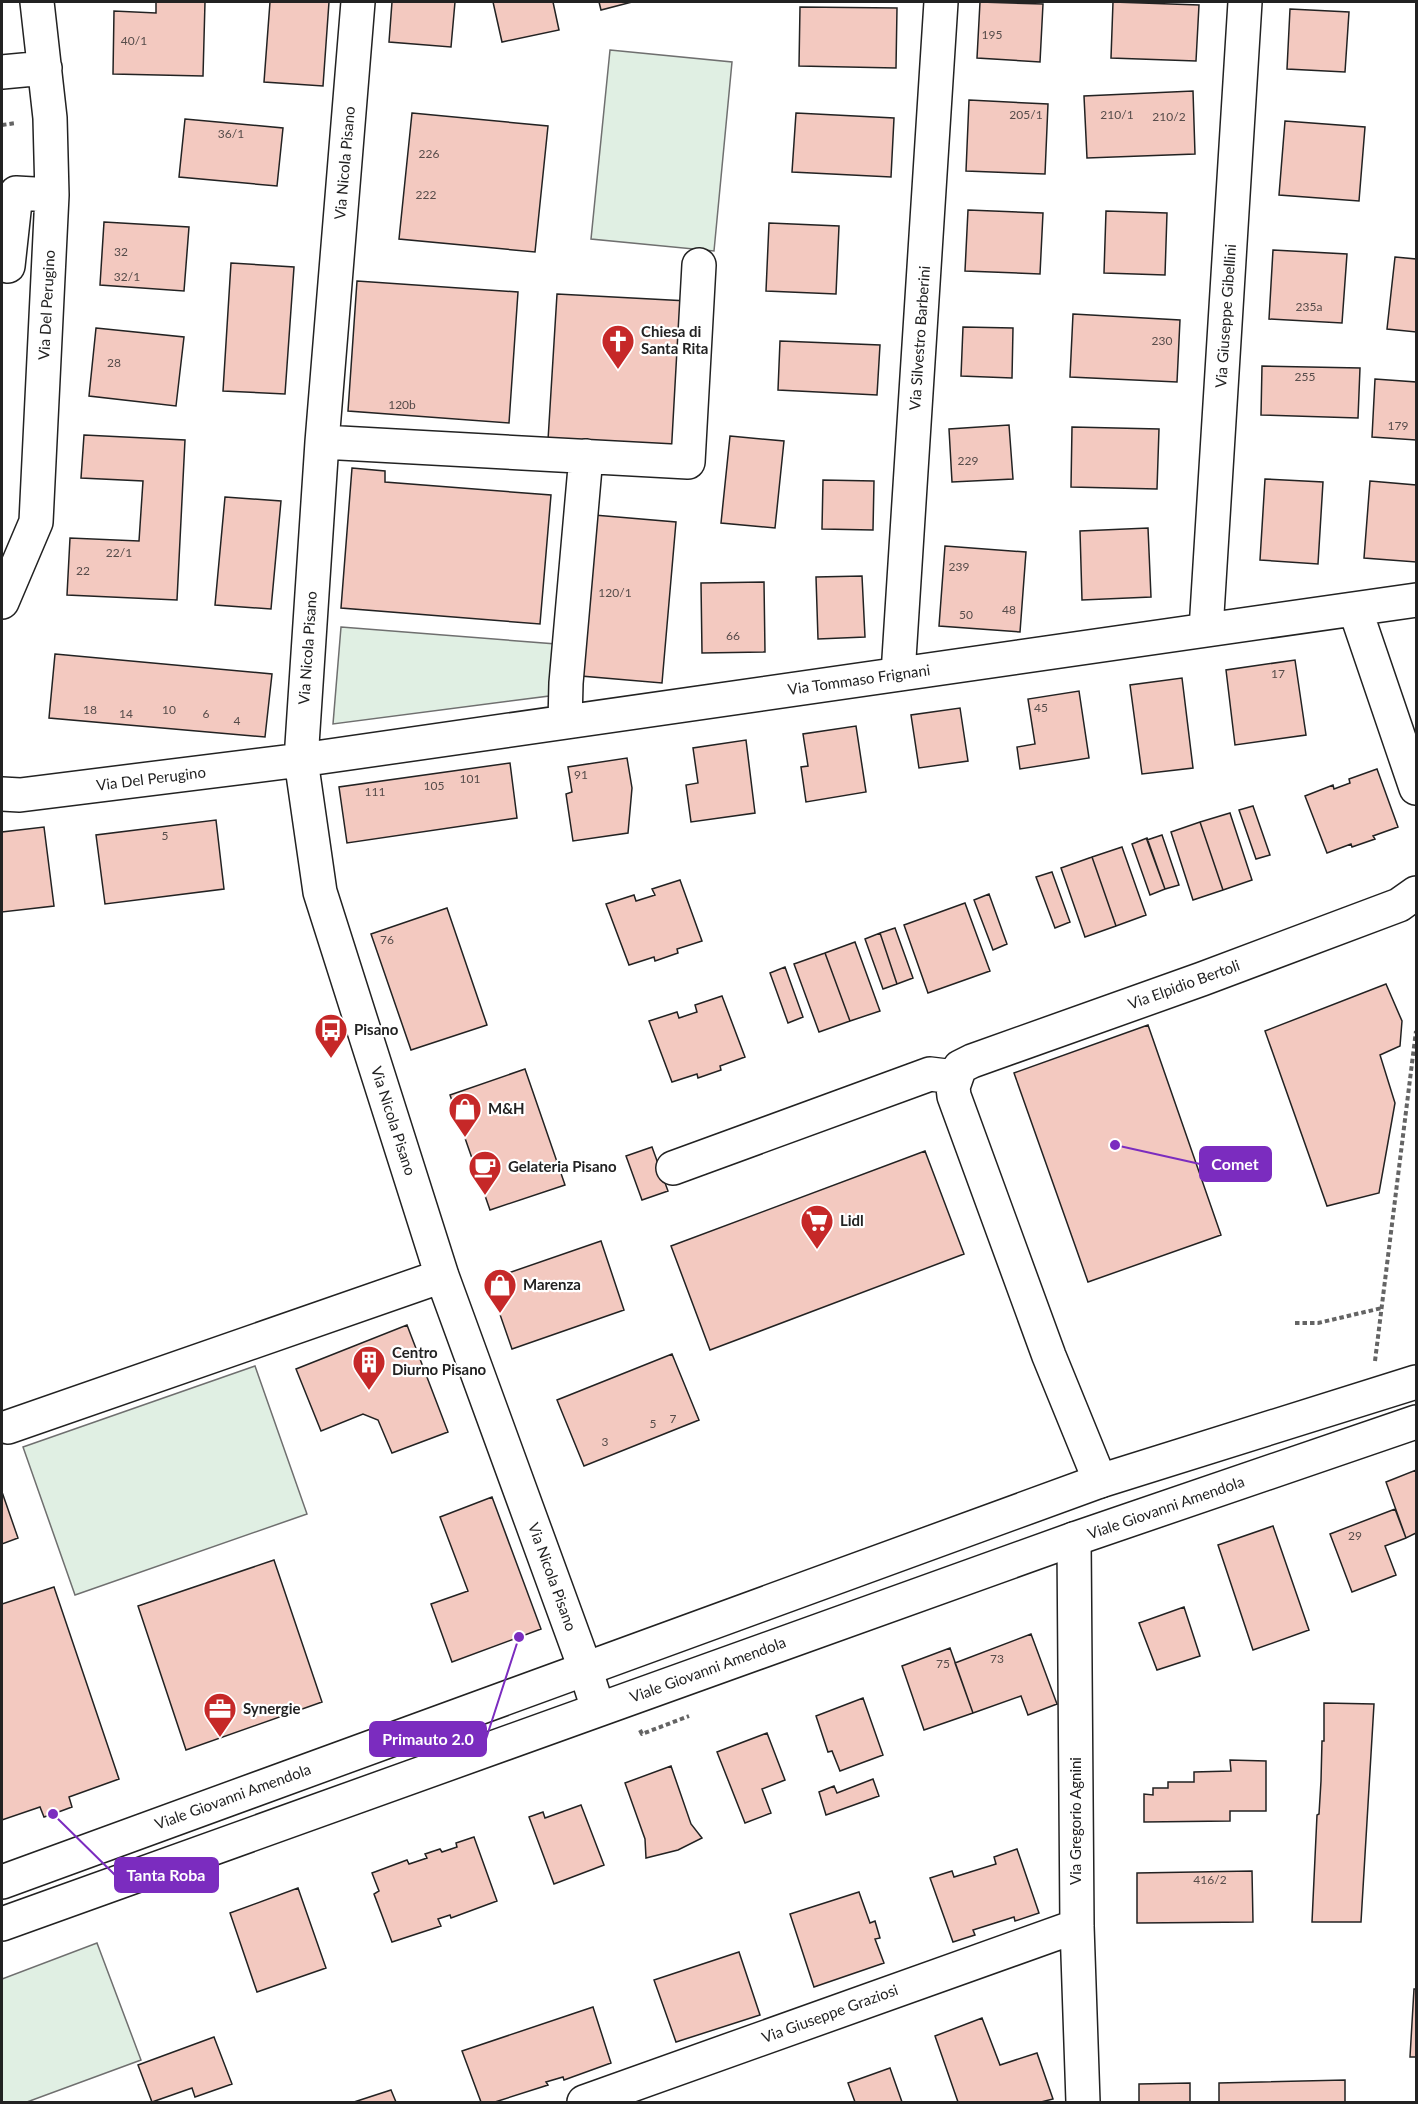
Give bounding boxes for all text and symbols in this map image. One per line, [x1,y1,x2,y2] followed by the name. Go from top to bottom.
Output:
[982,27,1002,42] house number: 195
[121,33,147,48] house number: 40/1
[330,105,358,220] street label: Via Nicola Pisano
[1009,107,1043,122] house number: 205/1
[1100,107,1134,122] house number: 210/1
[1152,109,1186,124] house number: 210/2
[218,126,244,141] house number: 36/1
[419,146,439,161] house number: 226
[416,187,436,202] house number: 222
[1211,243,1239,389] street label: Via Giuseppe Gibellini
[114,244,128,259] house number: 32
[34,249,58,360] street label: Via Del Perugino
[905,265,933,411] street label: Via Silvestro Barberini
[114,269,140,284] house number: 32/1
[1296,299,1322,314] house number: 235a
[641,322,708,357] place label: Chiesa di Santa Rita
[600,323,636,370] church icon: Chiesa di Santa Rita
[1152,333,1172,348] house number: 230
[107,355,121,370] house number: 28
[1295,369,1315,384] house number: 255
[388,397,416,412] house number: 120b
[1388,418,1408,433] house number: 179
[958,453,978,468] house number: 229
[106,545,132,560] house number: 22/1
[949,559,969,574] house number: 239
[76,563,90,578] house number: 22
[598,585,632,600] house number: 120/1
[294,591,320,705] street label: Via Nicola Pisano
[1002,602,1016,617] house number: 48
[959,607,973,622] house number: 50
[726,628,740,643] house number: 66
[787,660,931,698] street label: Via Tommaso Frignani
[1271,666,1285,681] house number: 17
[1034,700,1048,715] house number: 45
[83,702,97,717] house number: 18
[162,702,176,717] house number: 10
[119,706,133,721] house number: 14
[203,706,210,721] house number: 6
[234,713,241,728] house number: 4
[95,762,207,794] street label: Via Del Perugino
[574,767,588,782] house number: 91
[460,771,480,786] house number: 101
[424,778,444,793] house number: 105
[365,784,385,799] house number: 111
[162,828,169,843] house number: 5
[380,932,394,947] house number: 76
[1125,956,1242,1013] street label: Via Elpidio Bertoli
[313,1012,349,1059] bus stop icon: Pisano
[354,1020,399,1038] place label: Pisano
[368,1064,420,1178] street label: Via Nicola Pisano
[447,1091,483,1138] shop icon: M&H
[488,1099,525,1117] place label: M&H
[1200,1147,1271,1181] callout: Comet
[467,1149,503,1196] cafe icon: Gelateria Pisano
[1211,1154,1259,1173] text: Comet
[508,1157,617,1175] place label: Gelateria Pisano
[799,1203,835,1250] supermarket icon: Lidl
[840,1211,864,1229] place label: Lidl
[482,1267,518,1314] shop icon: Marenza
[523,1275,581,1293] place label: Marenza
[392,1343,487,1378] place label: Centro Diurno Pisano
[351,1344,387,1391] building icon: Centro Diurno Pisano
[670,1411,677,1426] house number: 7
[650,1416,657,1431] house number: 5
[602,1434,609,1449] house number: 3
[1085,1472,1246,1542] street label: Viale Giovanni Amendola
[525,1520,581,1633] street label: Via Nicola Pisano
[1348,1528,1362,1543] house number: 29
[627,1632,788,1706] street label: Viale Giovanni Amendola
[990,1651,1004,1666] house number: 73
[936,1656,950,1671] house number: 75
[202,1691,238,1738] office icon: Synergie
[243,1699,300,1717] place label: Synergie
[370,1722,486,1756] callout: Primauto 2.0
[382,1729,474,1748] text: Primauto 2.0
[1066,1757,1084,1885] street label: Via Gregorio Agnini
[152,1759,313,1833] street label: Viale Giovanni Amendola
[115,1858,218,1892] callout: Tanta Roba
[127,1865,205,1884] text: Tanta Roba
[1193,1872,1227,1887] house number: 416/2
[759,1980,900,2046] street label: Via Giuseppe Graziosi

